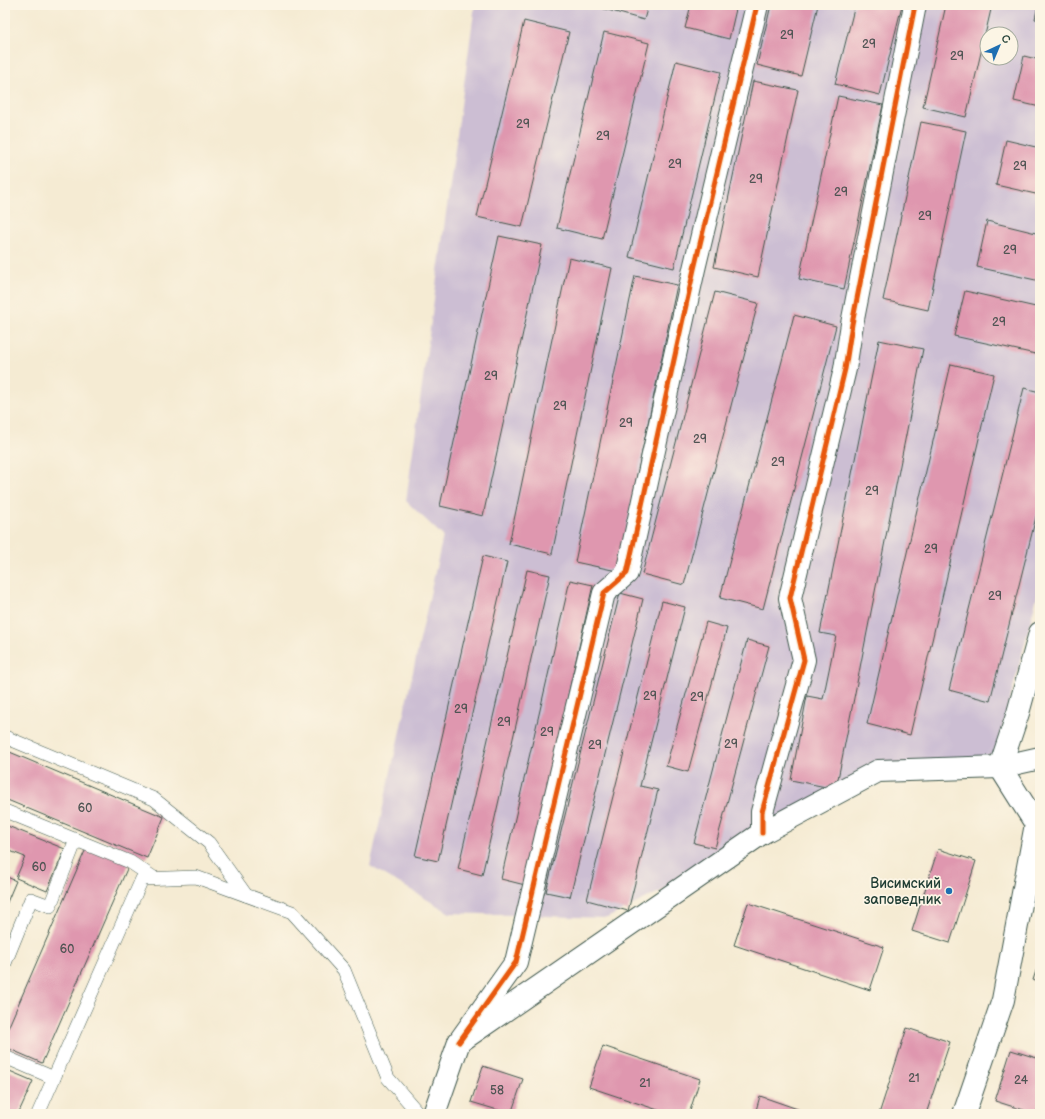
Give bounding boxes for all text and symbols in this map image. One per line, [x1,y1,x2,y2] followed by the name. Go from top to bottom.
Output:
[979,26,1019,66] north arrow
[780,28,794,43] house number: 29
[998,32,1013,47] text: С
[862,37,876,52] house number: 29
[950,49,964,64] house number: 29
[516,117,530,132] house number: 29
[596,129,610,144] house number: 29
[668,157,682,172] house number: 29
[1013,159,1027,174] house number: 29
[749,172,763,187] house number: 29
[834,185,848,200] house number: 29
[918,209,932,224] house number: 29
[1003,243,1017,258] house number: 29
[992,315,1006,330] house number: 29
[484,369,498,384] house number: 29
[553,399,567,414] house number: 29
[619,416,633,431] house number: 29
[693,432,707,447] house number: 29
[771,455,785,470] house number: 29
[865,484,879,499] house number: 29
[924,542,938,557] house number: 29
[988,589,1002,604] house number: 29
[643,689,657,704] house number: 29
[690,690,704,705] house number: 29
[454,702,468,717] house number: 29
[497,715,511,730] house number: 29
[540,725,554,740] house number: 29
[724,737,738,752] house number: 29
[588,738,602,753] house number: 29
[78,801,92,816] house number: 60
[32,860,46,875] house number: 60
[864,875,942,908] place label: Висимский заповедник
[944,886,954,896] marker: Висимский заповедник
[60,942,74,957] house number: 60
[908,1071,920,1086] house number: 21
[1014,1073,1029,1088] house number: 24
[639,1076,651,1091] house number: 21
[490,1083,504,1098] house number: 58

